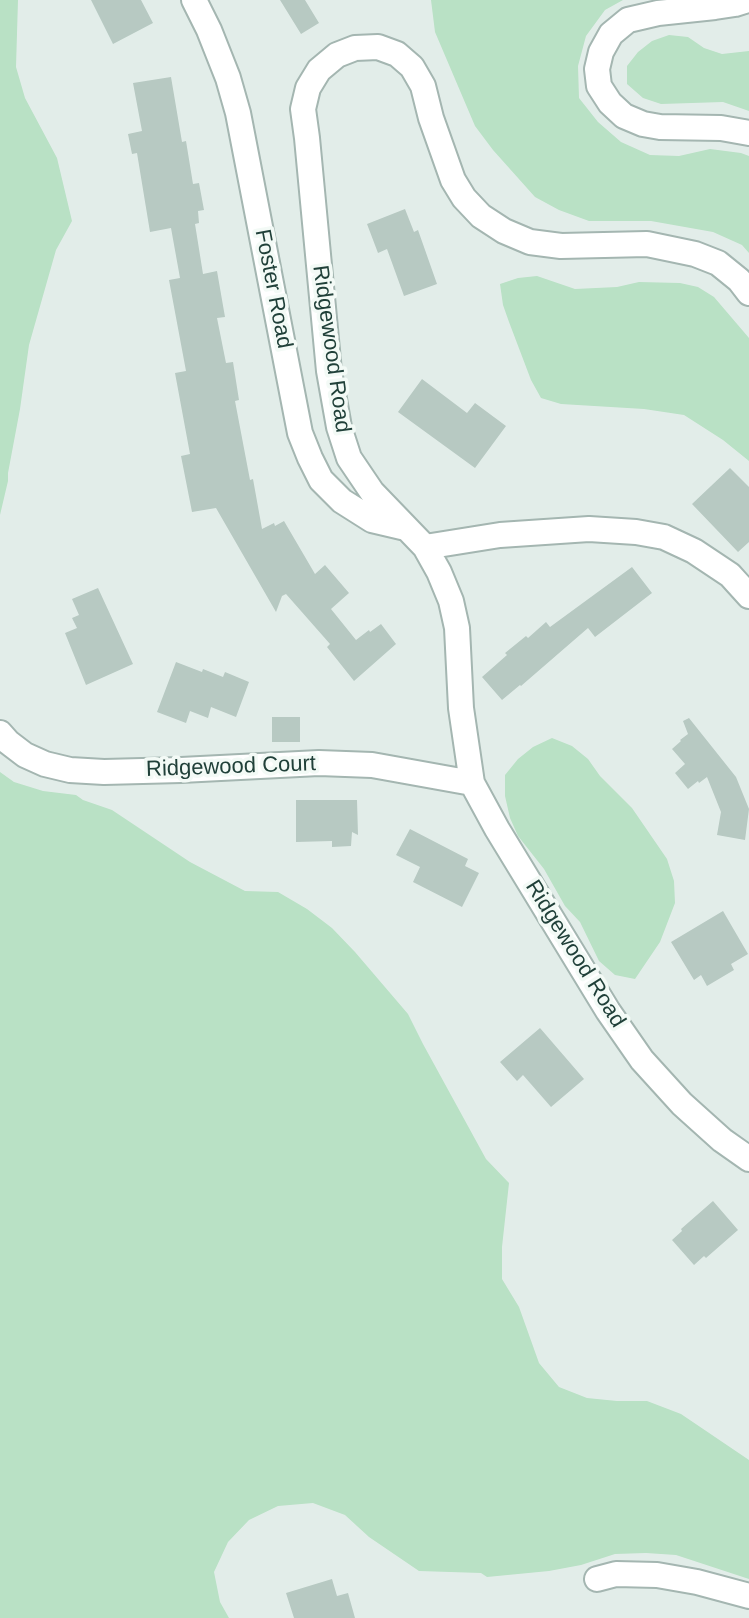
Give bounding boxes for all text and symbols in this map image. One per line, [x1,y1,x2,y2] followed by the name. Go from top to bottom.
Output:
[248,227,298,351] street label: Foster Road
[306,264,356,434] street label: Ridgewood Road
[146,751,316,783] street label: Ridgewood Court
[519,875,631,1033] street label: Ridgewood Road

